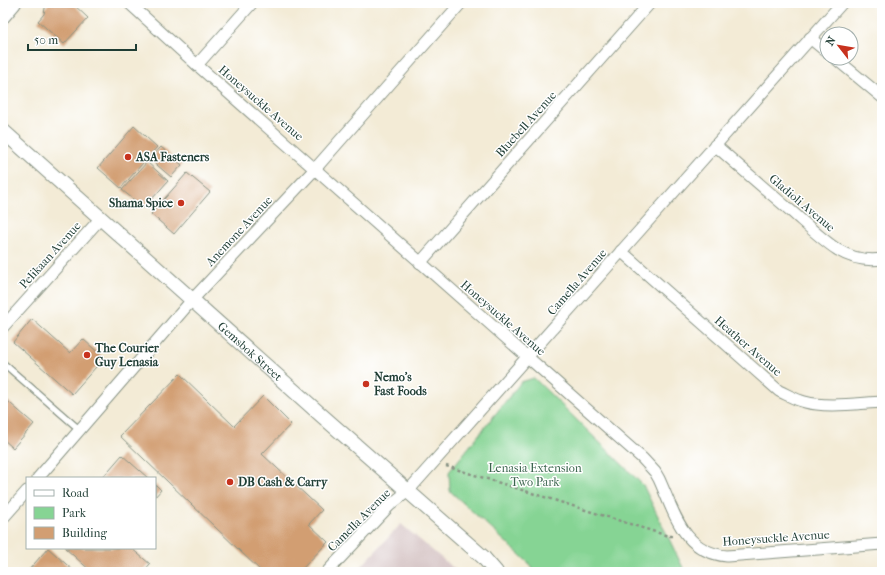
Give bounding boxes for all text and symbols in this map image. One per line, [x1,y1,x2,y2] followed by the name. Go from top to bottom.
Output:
[28,26,136,52] scale bar
[819,26,859,66] north arrow
[34,33,58,47] text: 50 m
[823,34,839,48] text: N
[216,62,306,144] street label: Honeysuckle Avenue
[493,88,559,160] street label: Bluebell Avenue
[135,150,210,164] place label: ASA Fasteners
[123,152,133,162] marker: ASA Fasteners
[766,171,838,235] street label: Gladioli Avenue
[202,193,275,270] street label: Anemone Avenue
[109,196,173,211] place label: Shama Spice
[176,198,186,208] marker: Shama Spice
[16,219,84,291] street label: Pelikaan Avenue
[545,246,610,318] street label: Camella Avenue
[458,277,548,359] street label: Honeysuckle Avenue
[712,313,784,379] street label: Heather Avenue
[215,319,286,384] street label: Gemsbok Street
[94,341,160,370] place label: The Courier Guy Lenasia
[82,350,92,360] marker: The Courier Guy Lenasia
[373,370,427,398] place label: Nemo's Fast Foods
[361,379,371,389] marker: Nemo's Fast Foods
[488,461,582,489] park label: Lenasia Extension Two Park
[238,475,328,490] place label: DB Cash & Carry
[26,477,156,549] legend
[225,477,235,487] marker: DB Cash & Carry
[62,486,89,500] text: Road
[325,486,393,554] street label: Camella Avenue
[62,506,87,520] text: Park
[62,526,107,540] text: Building
[722,527,830,549] street label: Honeysuckle Avenue

